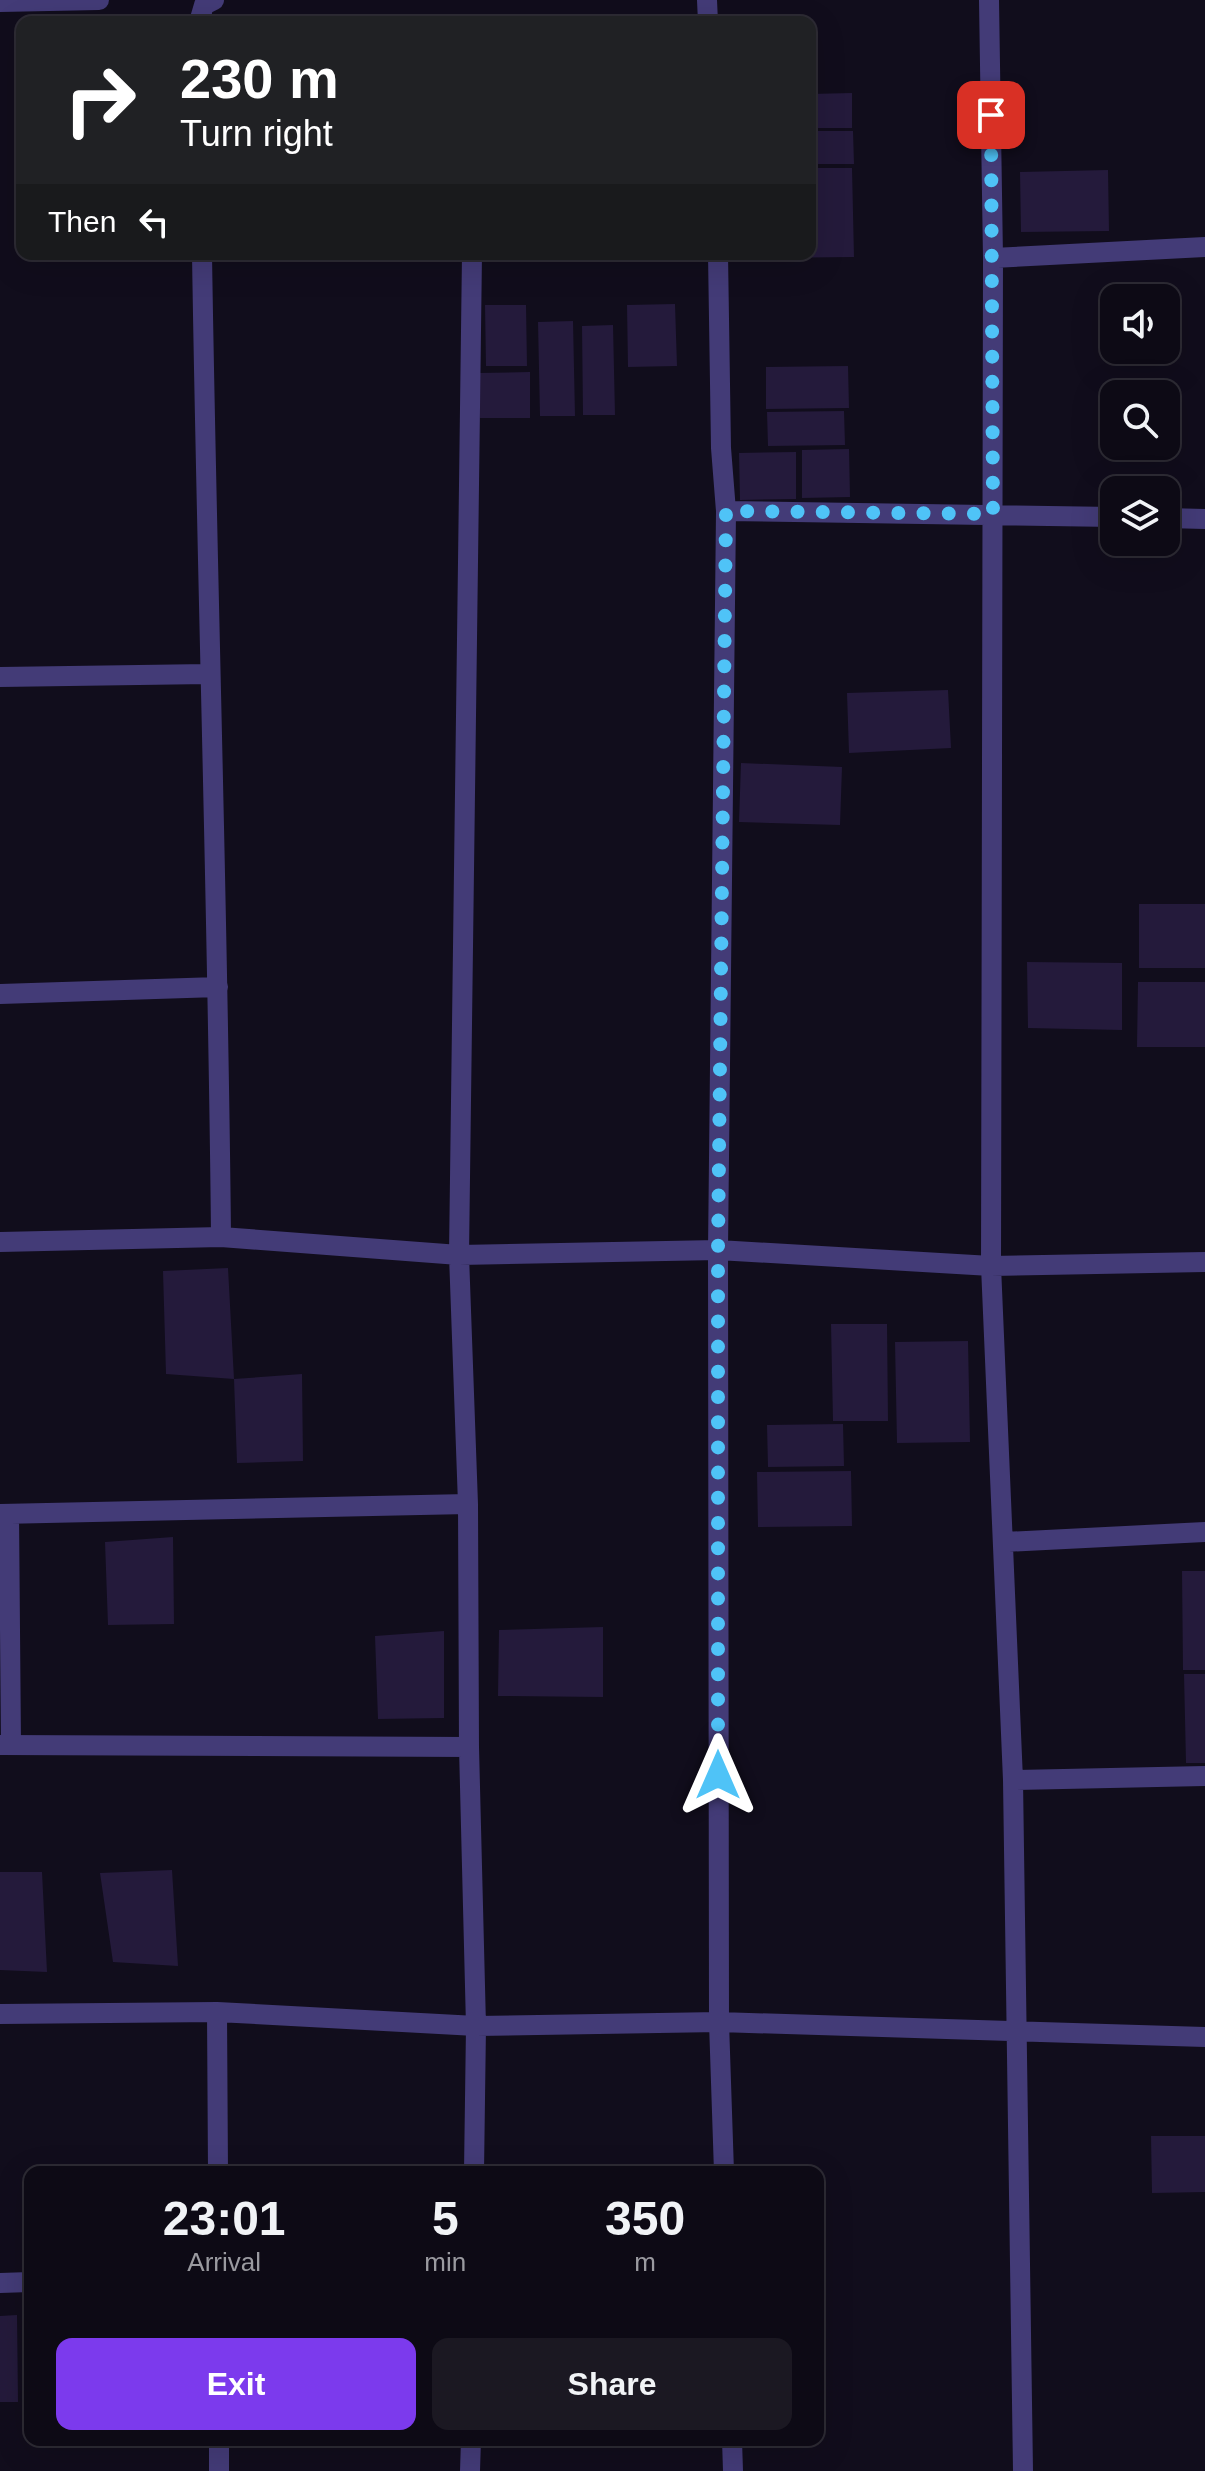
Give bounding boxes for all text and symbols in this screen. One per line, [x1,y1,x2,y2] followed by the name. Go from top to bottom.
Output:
[180,47,339,110] text: 230 m
[48,48,152,152] icon: right
[957,81,1025,149] pin
[969,93,1013,137] icon: arrive
[180,113,333,154] text: Turn right
[132,200,176,244] icon: left
[48,205,116,238] text: Then
[1100,284,1180,556] map controls
[1100,284,1180,364] button: sound
[1100,380,1180,460] button: search
[1100,476,1180,556] button: layers
[676,1733,760,1817] position arrow
[163,2192,286,2245] text: 23:01
[432,2192,459,2245] text: 5
[605,2192,685,2245] text: 350
[187,2247,261,2277] text: Arrival
[424,2247,466,2277] text: min
[634,2247,656,2277] text: m
[56,2338,416,2430] button: Exit
[432,2338,792,2430] button: Share

